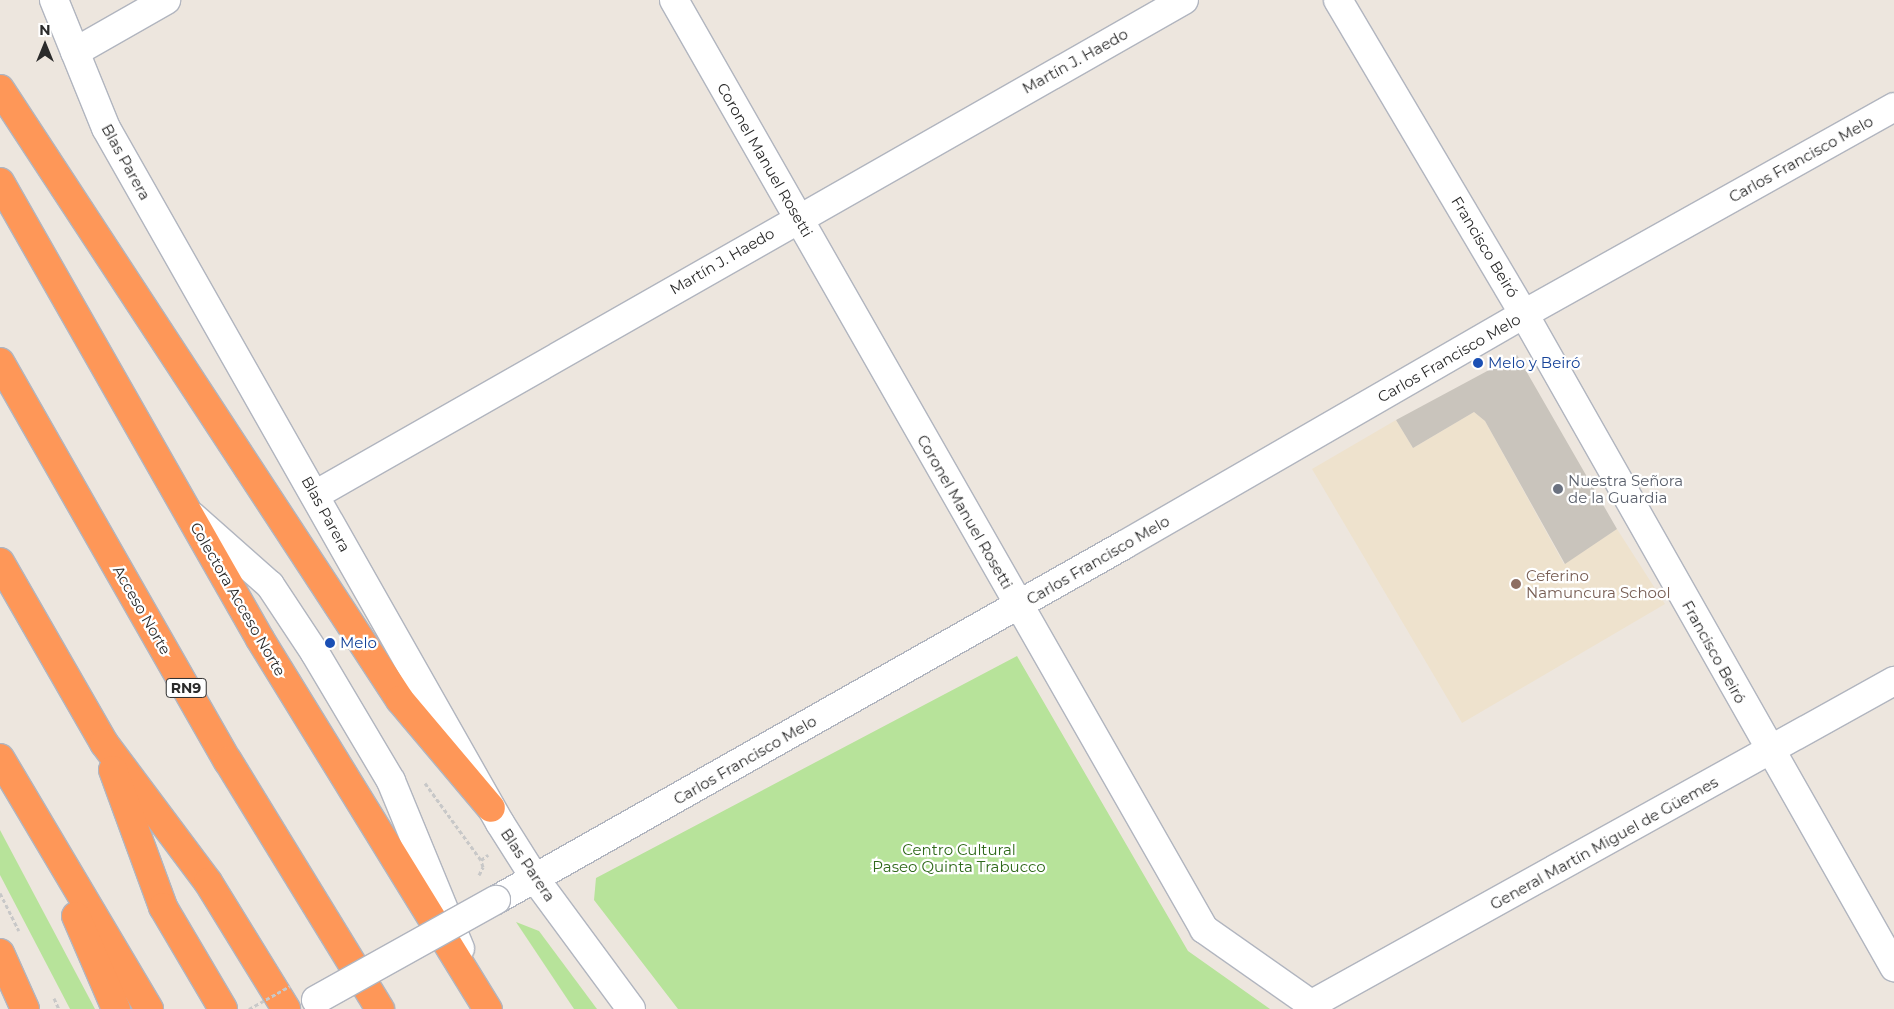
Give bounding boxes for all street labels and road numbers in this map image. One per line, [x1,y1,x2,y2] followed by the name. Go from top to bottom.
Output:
[1019,25,1131,97] street label: Martín J. Haedo
[713,80,817,240] street label: Coronel Manuel Rosetti
[1726,112,1876,206] street label: Carlos Francisco Melo
[98,121,154,203] street label: Blas Parera
[1448,193,1522,301] street label: Francisco Beiró
[666,224,778,298] street label: Martín J. Haedo
[1374,310,1524,406] street label: Carlos Francisco Melo
[913,432,1017,592] street label: Coronel Manuel Rosetti
[298,473,354,555] street label: Blas Parera
[1023,512,1173,608] street label: Carlos Francisco Melo
[187,519,289,679] street label: Colectora Acceso Norte
[109,562,175,658] street label: Acceso Norte
[1678,597,1750,707] street label: Francisco Beiró
[165,676,207,700] road number: RN9
[670,712,820,808] street label: Carlos Francisco Melo
[1487,773,1721,913] street label: General Martín Miguel de Güemes
[497,825,559,905] street label: Blas Parera

